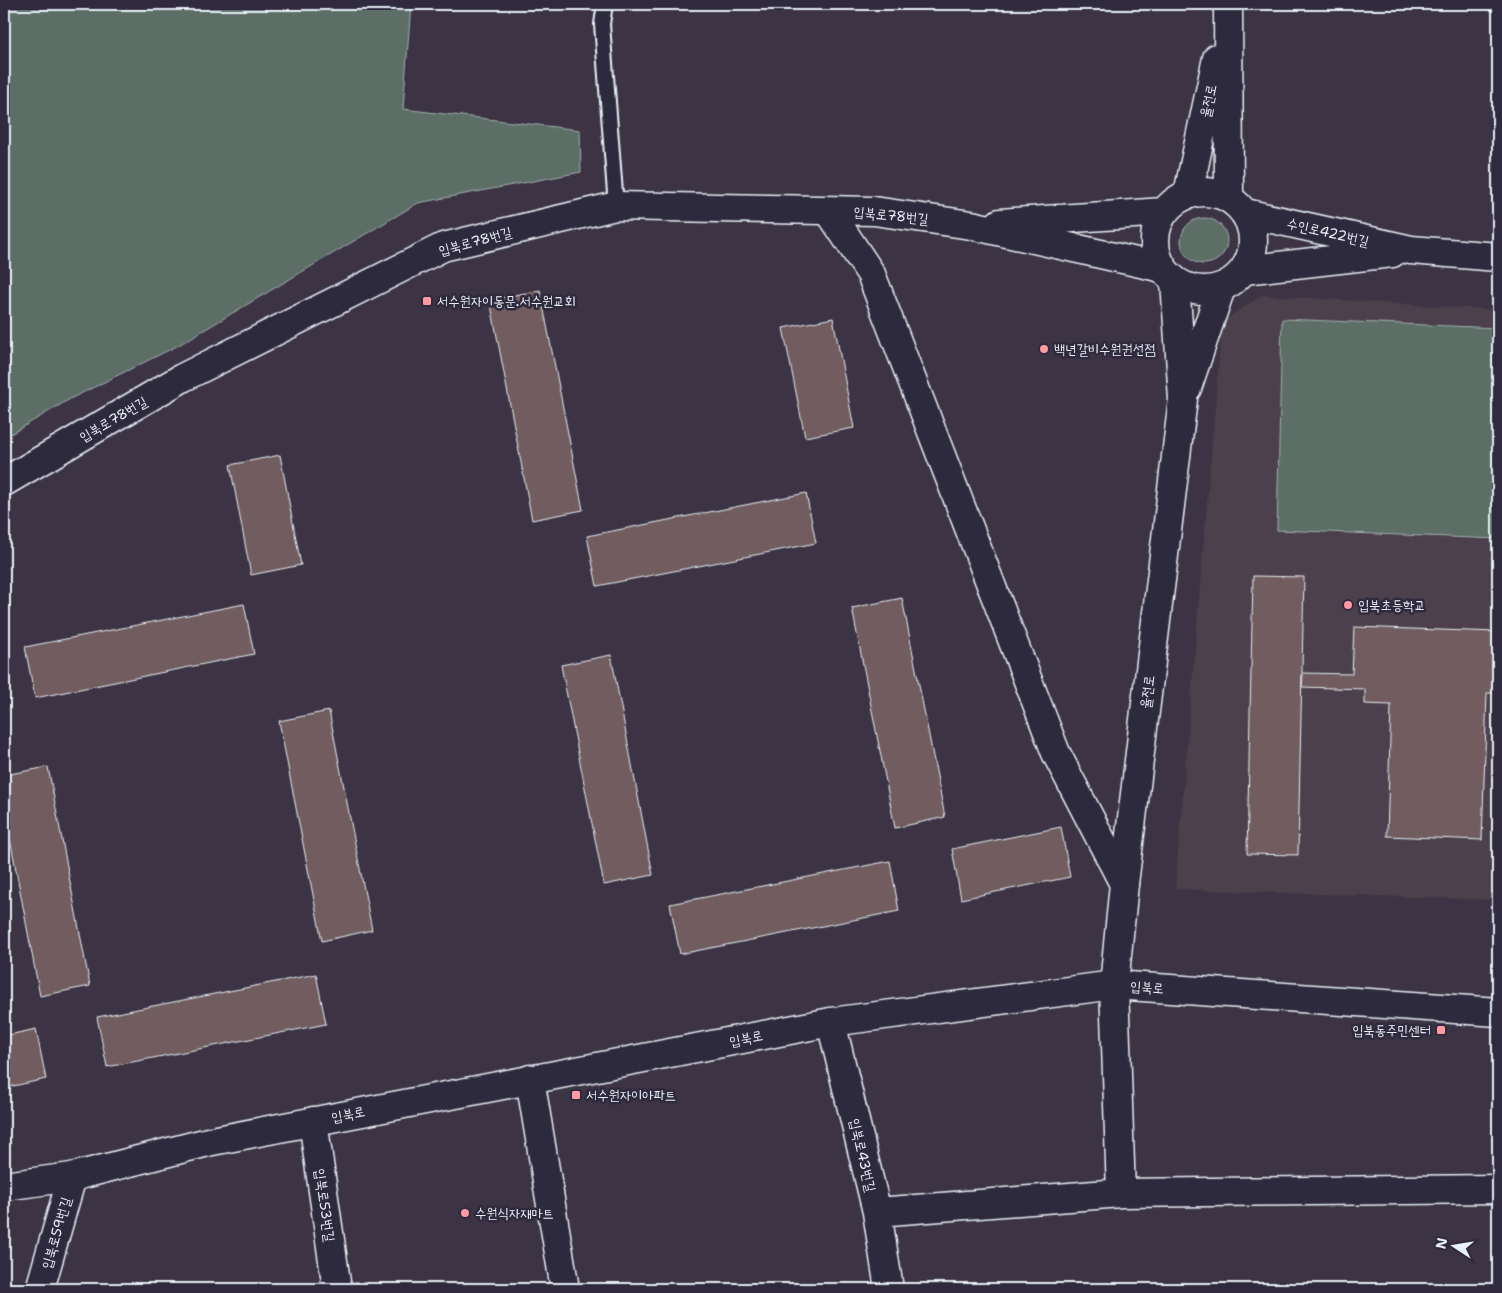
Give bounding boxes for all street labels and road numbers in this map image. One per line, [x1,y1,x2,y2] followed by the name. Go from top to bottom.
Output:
[1196,83,1220,119] street label: 율전로
[853,202,930,228] street label: 입북로78번길
[1285,214,1372,250] street label: 수인로422번길
[436,222,514,259] street label: 입북로78번길
[76,392,151,446] street label: 입북로78번길
[1136,674,1158,710] street label: 율전로
[1130,977,1164,997] street label: 입북로
[728,1026,764,1050] street label: 입북로
[330,1102,366,1126] street label: 입북로
[846,1116,880,1194] street label: 입북로43번길
[311,1167,339,1244] street label: 입북로53번길
[37,1194,75,1271] street label: 입북로59번길

